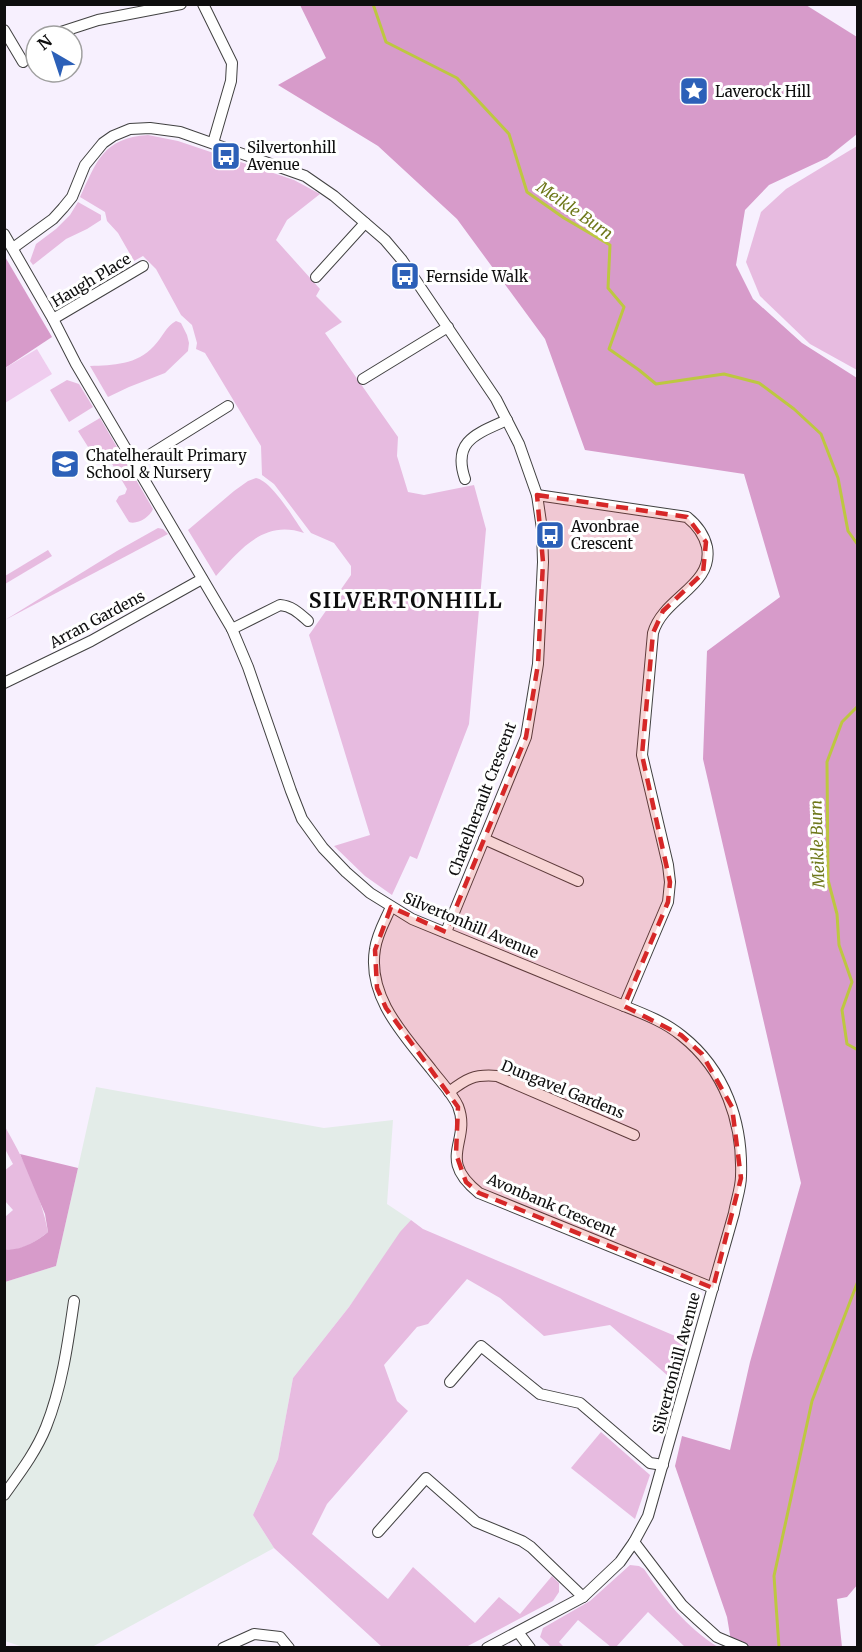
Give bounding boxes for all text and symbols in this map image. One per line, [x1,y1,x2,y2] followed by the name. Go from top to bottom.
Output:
[24,24,84,84] north arrow
[33,30,56,54] text: N
[678,75,710,107] place icon: Laverock Hill
[715,82,811,101] place label: Laverock Hill
[246,138,337,174] place label: Silvertonhill Avenue
[210,140,242,172] bus stop icon: Silvertonhill Avenue
[532,176,617,243] water label: Meikle Burn
[48,249,134,311] street label: Haugh Place
[389,260,421,292] bus stop icon: Fernside Walk
[426,267,529,286] place label: Fernside Walk
[86,446,247,482] place label: Chatelherault Primary School & Nursery
[49,448,81,480] school or university icon: Chatelherault Primary School & Nursery
[570,517,639,553] place label: Avonbrae Crescent
[534,519,566,551] bus stop icon: Avonbrae Crescent
[45,586,148,653] street label: Arran Gardens
[309,587,503,614] district label: SILVERTONHILL
[444,719,520,879] street label: Chatelherault Crescent
[805,800,829,889] water label: Meikle Burn
[400,888,542,962] street label: Silvertonhill Avenue
[499,1056,627,1122] street label: Dungavel Gardens
[483,1169,620,1241] street label: Avonbank Crescent
[648,1290,704,1436] street label: Silvertonhill Avenue

